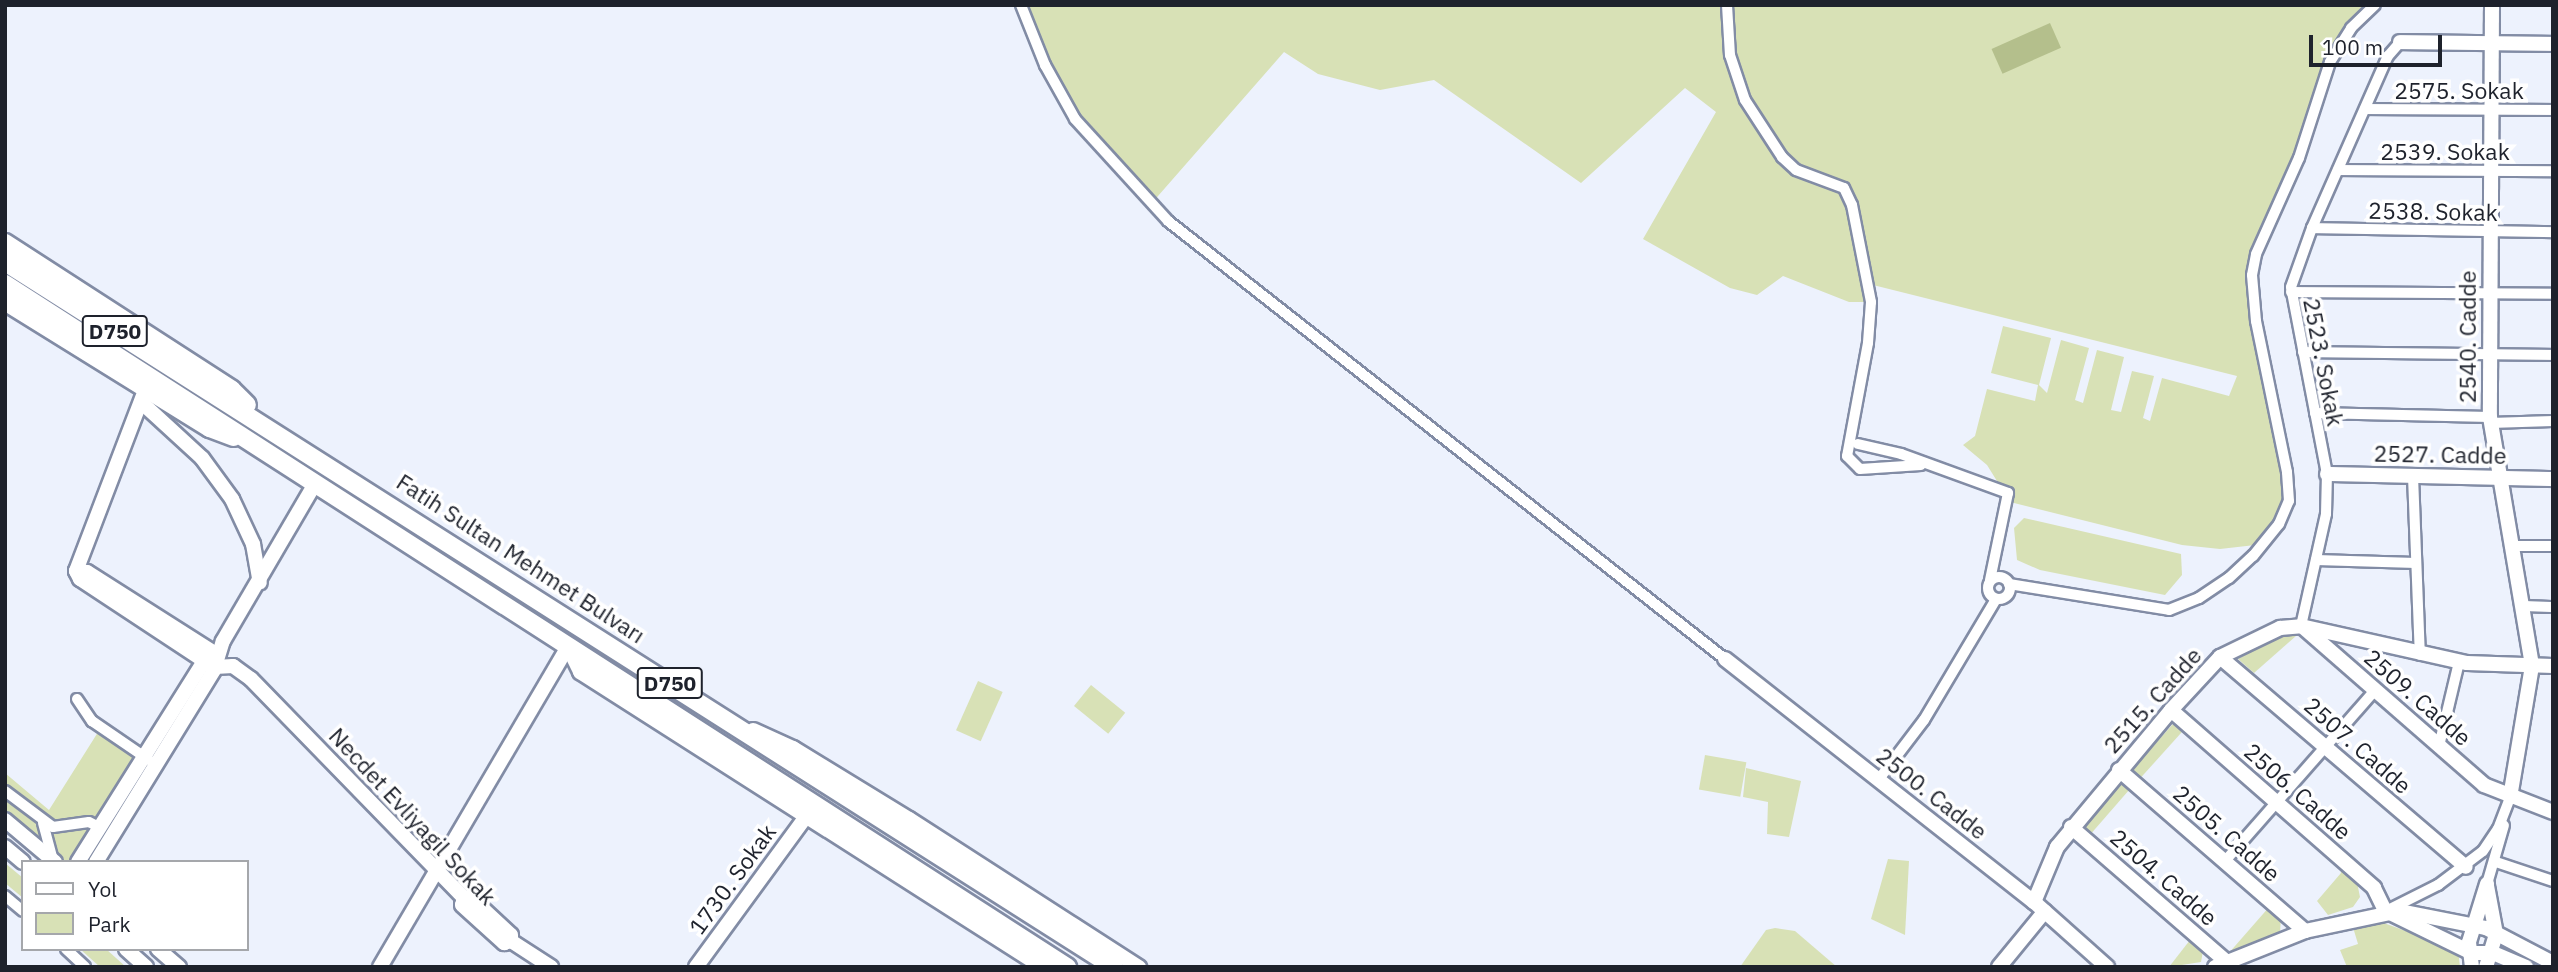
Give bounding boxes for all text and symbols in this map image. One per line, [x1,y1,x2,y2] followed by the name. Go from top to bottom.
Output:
[2313,21,2446,65] scale bar
[2322,33,2383,61] text: 100 m
[2394,76,2524,104] street label: 2575. Sokak
[2380,137,2510,165] street label: 2539. Sokak
[2368,196,2498,226] street label: 2538. Sokak
[2453,271,2481,403] street label: 2540. Cadde
[2298,296,2350,428] street label: 2523. Sokak
[82,314,148,348] road number: D750
[2373,439,2507,469] street label: 2527. Cadde
[392,467,650,649] street label: Fatih Sultan Mehmet Bulvarı
[2097,641,2207,759] street label: 2515. Cadde
[2359,643,2477,751] street label: 2509. Cadde
[637,666,703,700] road number: D750
[2299,691,2417,799] street label: 2507. Cadde
[324,722,502,910] street label: Necdet Evliyagil Sokak
[2239,737,2357,845] street label: 2506. Cadde
[1871,741,1993,845] street label: 2500. Cadde
[2168,779,2286,887] street label: 2505. Cadde
[683,818,781,940] street label: 1730. Sokak
[2105,823,2223,931] street label: 2504. Cadde
[21,860,248,951] legend
[88,875,117,903] text: Yol
[88,910,131,938] text: Park

